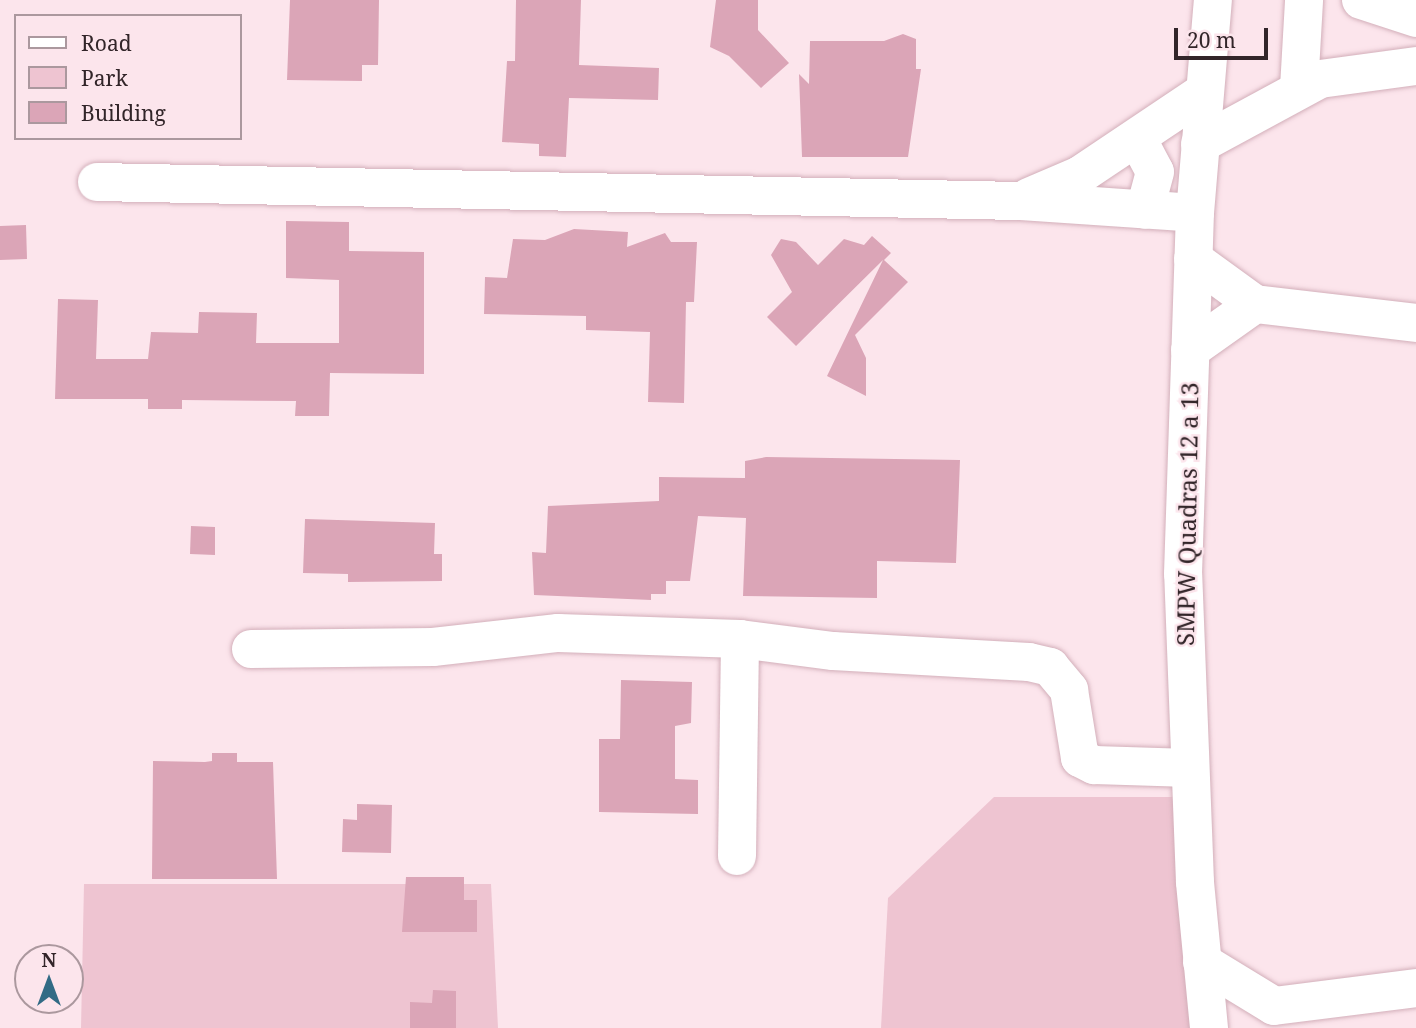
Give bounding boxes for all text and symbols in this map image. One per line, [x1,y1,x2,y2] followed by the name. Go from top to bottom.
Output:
[14,14,242,140] legend
[1178,14,1272,58] scale bar
[1187,26,1236,54] text: 20 m
[81,29,132,57] text: Road
[81,64,128,92] text: Park
[81,99,166,127] text: Building
[1170,382,1204,646] street label: SMPW Quadras 12 a 13
[14,944,84,1014] north arrow
[42,947,56,973] text: N

